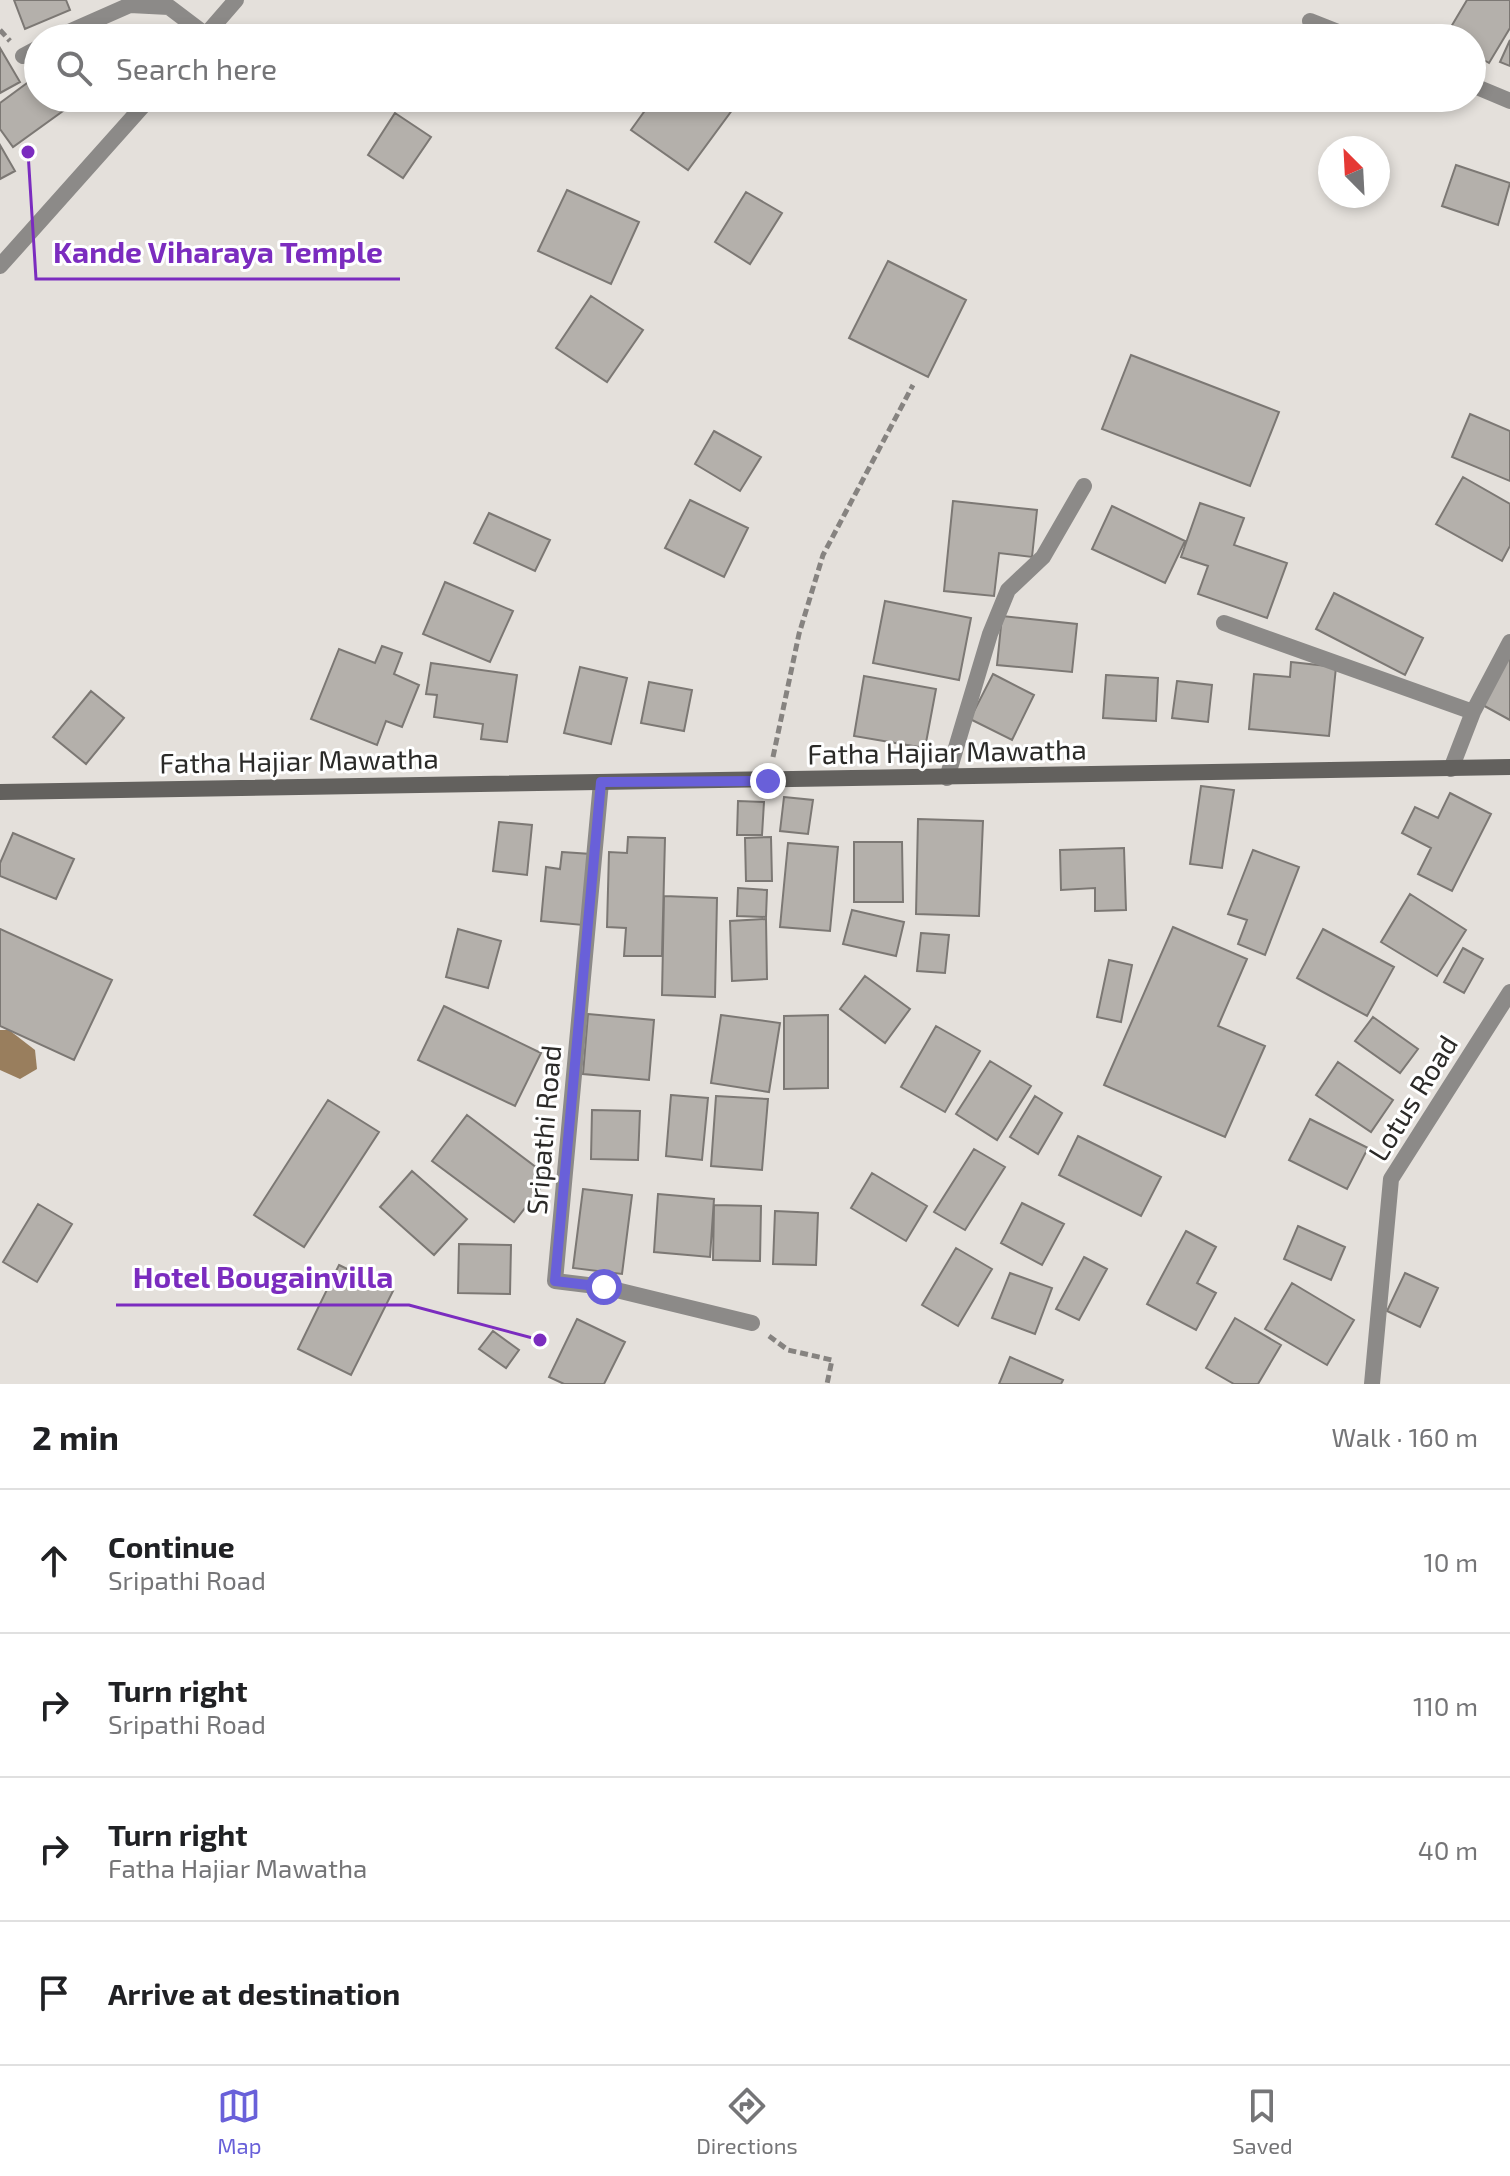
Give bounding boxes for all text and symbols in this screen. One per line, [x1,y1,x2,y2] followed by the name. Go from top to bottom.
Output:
[24,24,1486,112] search box
[52,46,96,90] icon: search
[116,50,277,86] text: Search here
[1318,136,1390,208] north arrow
[36,225,400,279] callout: Kande Viharaya Temple
[53,233,383,270] text: Kande Viharaya Temple
[807,732,1087,770] street label: Fatha Hajiar Mawatha
[159,741,439,779] street label: Fatha Hajiar Mawatha
[750,763,786,799] route end
[1360,1028,1464,1167] street label: Lotus Road
[519,1044,567,1216] street label: Sripathi Road
[116,1251,409,1305] callout: Hotel Bougainvilla
[133,1258,393,1294] text: Hotel Bougainvilla
[586,1269,622,1305] route start
[32,1416,119,1457] text: 2 min
[1331,1421,1478,1452] text: Walk · 160 m
[108,1528,235,1564] text: Continue
[32,1539,76,1583] icon: ahead
[1423,1546,1478,1577] text: 10 m
[108,1564,266,1595] text: Sripathi Road
[108,1672,248,1708] text: Turn right
[32,1683,76,1727] icon: right
[1413,1690,1478,1721] text: 110 m
[108,1708,266,1739] text: Sripathi Road
[108,1816,248,1852] text: Turn right
[32,1827,76,1871] icon: right
[1418,1834,1478,1865] text: 40 m
[108,1852,367,1883] text: Fatha Hajiar Mawatha
[32,1971,76,2015] icon: arrive
[108,1975,400,2011] text: Arrive at destination
[217,2084,261,2158] tab: Map
[696,2084,798,2158] tab: Directions
[1232,2084,1293,2158] tab: Saved

